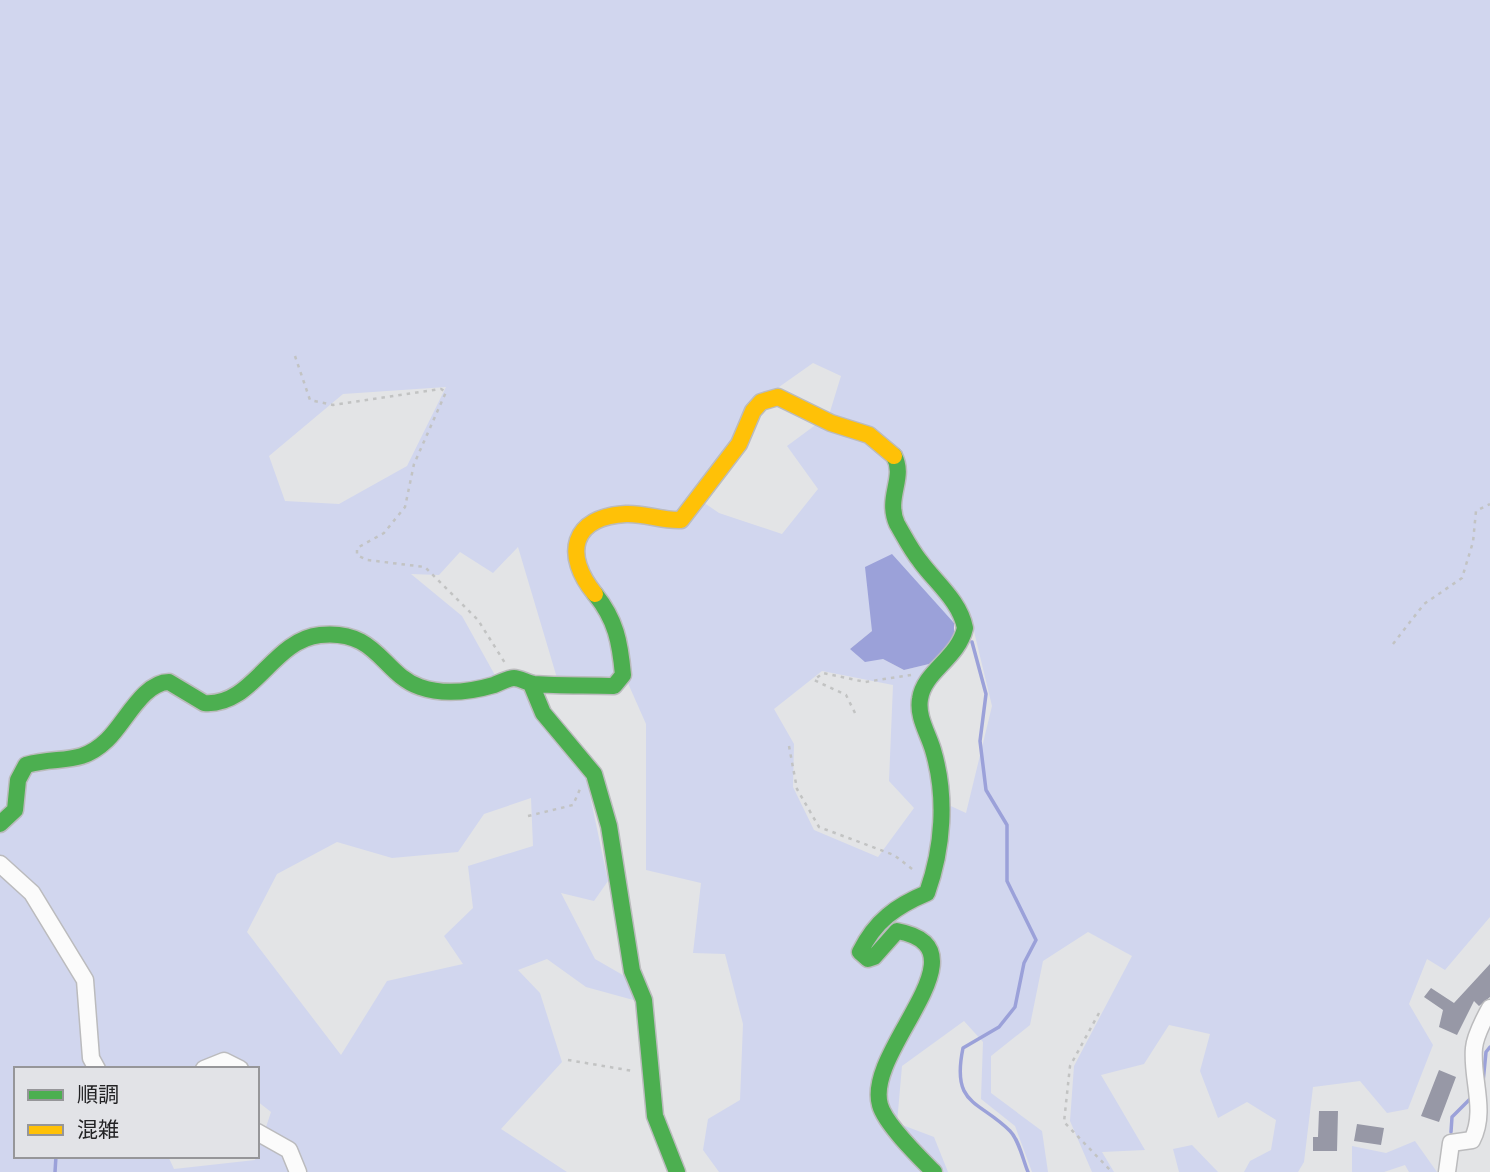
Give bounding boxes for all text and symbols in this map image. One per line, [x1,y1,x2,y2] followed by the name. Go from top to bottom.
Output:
[14,1067,259,1158] legend
[77,1081,119,1109] text: 順調
[77,1116,119,1144] text: 混雑

